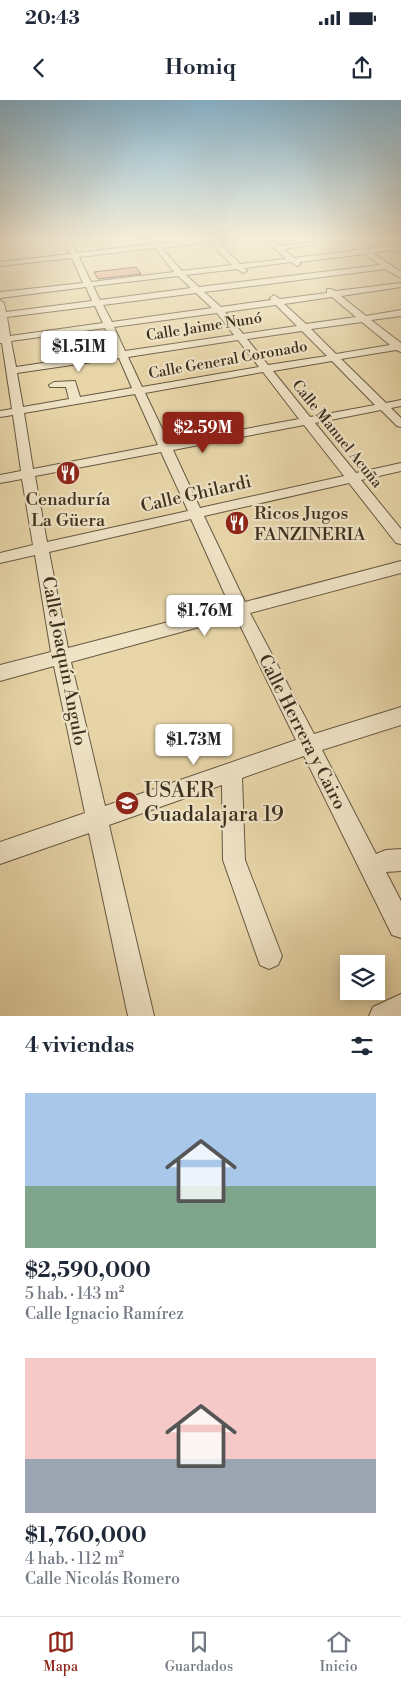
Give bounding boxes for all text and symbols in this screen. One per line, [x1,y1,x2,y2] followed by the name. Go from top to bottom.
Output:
[25,6,80,30] text: 20:43
[25,54,53,82] icon: back
[165,54,236,81] text: Homiq
[348,54,376,82] icon: share
[145,308,263,346] street label: Calle Jaime Nunó
[38,330,120,373] pin: $1.51M
[52,337,106,357] text: $1.51M
[147,337,309,383] street label: Calle General Coronado
[288,376,387,492] street label: Calle Manuel Acuña
[162,412,244,454] pin: $2.59M
[174,418,232,438] text: $2.59M
[55,460,81,486] restaurant icon: Cenaduría La Güera
[138,470,254,518] street label: Calle Ghilardi
[26,488,111,532] place label: Cenaduría La Güera
[254,502,366,546] place label: Ricos Jugos FANZINERIA
[224,510,250,536] restaurant icon: Ricos Jugos FANZINERIA
[36,575,92,747] street label: Calle Joaquín Angulo
[164,594,246,637] pin: $1.76M
[177,601,233,621] text: $1.76M
[253,650,351,814] street label: Calle Herrera y Cairo
[153,724,235,766] pin: $1.73M
[166,730,222,750] text: $1.73M
[144,778,284,828] place label: USAER Guadalajara 19
[114,790,140,816] school or university icon: USAER Guadalajara 19
[340,955,385,1000] map controls
[340,955,385,1000] button: layers
[348,1032,376,1060] icon: filters
[25,1033,134,1059] text: 4 viviendas
[156,1126,246,1216] icon: home
[25,1258,151,1284] text: $2,590,000
[25,1284,124,1304] text: 5 hab. · 143 m²
[25,1304,184,1324] text: Calle Ignacio Ramírez
[156,1391,246,1481] icon: home
[25,1523,147,1549] text: $1,760,000
[25,1549,124,1569] text: 4 hab. · 112 m²
[25,1569,180,1589] text: Calle Nicolás Romero
[43,1628,78,1676] tab: Mapa
[165,1628,233,1676] tab: Guardados
[320,1628,358,1676] tab: Inicio

